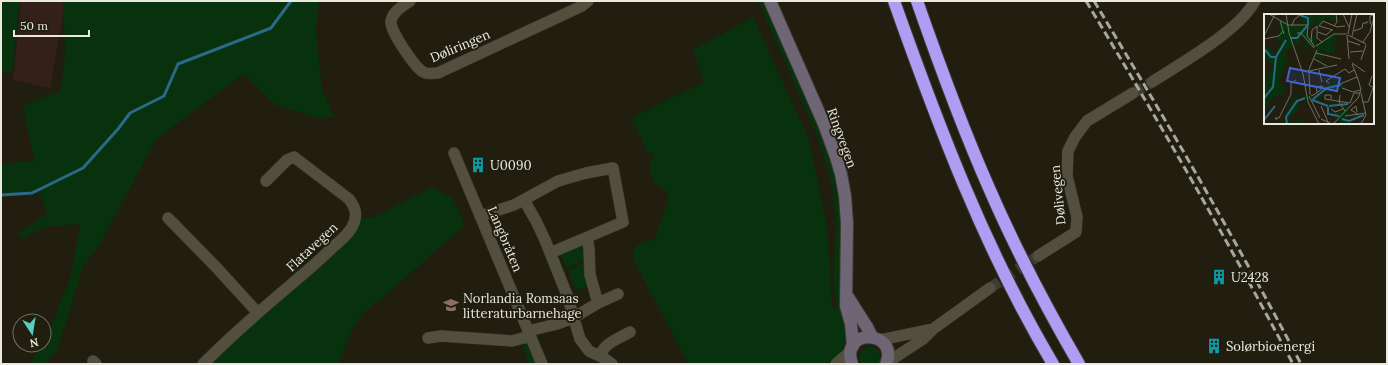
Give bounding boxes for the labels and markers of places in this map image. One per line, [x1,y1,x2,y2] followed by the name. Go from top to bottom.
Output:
[469,156,487,174] building icon: U0090
[490,157,532,174] place label: U0090
[1210,268,1228,286] building icon: U2428
[1231,269,1269,286] place label: U2428
[463,290,582,322] place label: Norlandia Romsaas litteraturbarnehage
[442,296,460,314] school or university icon: Norlandia Romsaas litteraturbarnehage
[1205,337,1223,355] building icon: Solørbioenergi
[1226,338,1316,355] place label: Solørbioenergi

